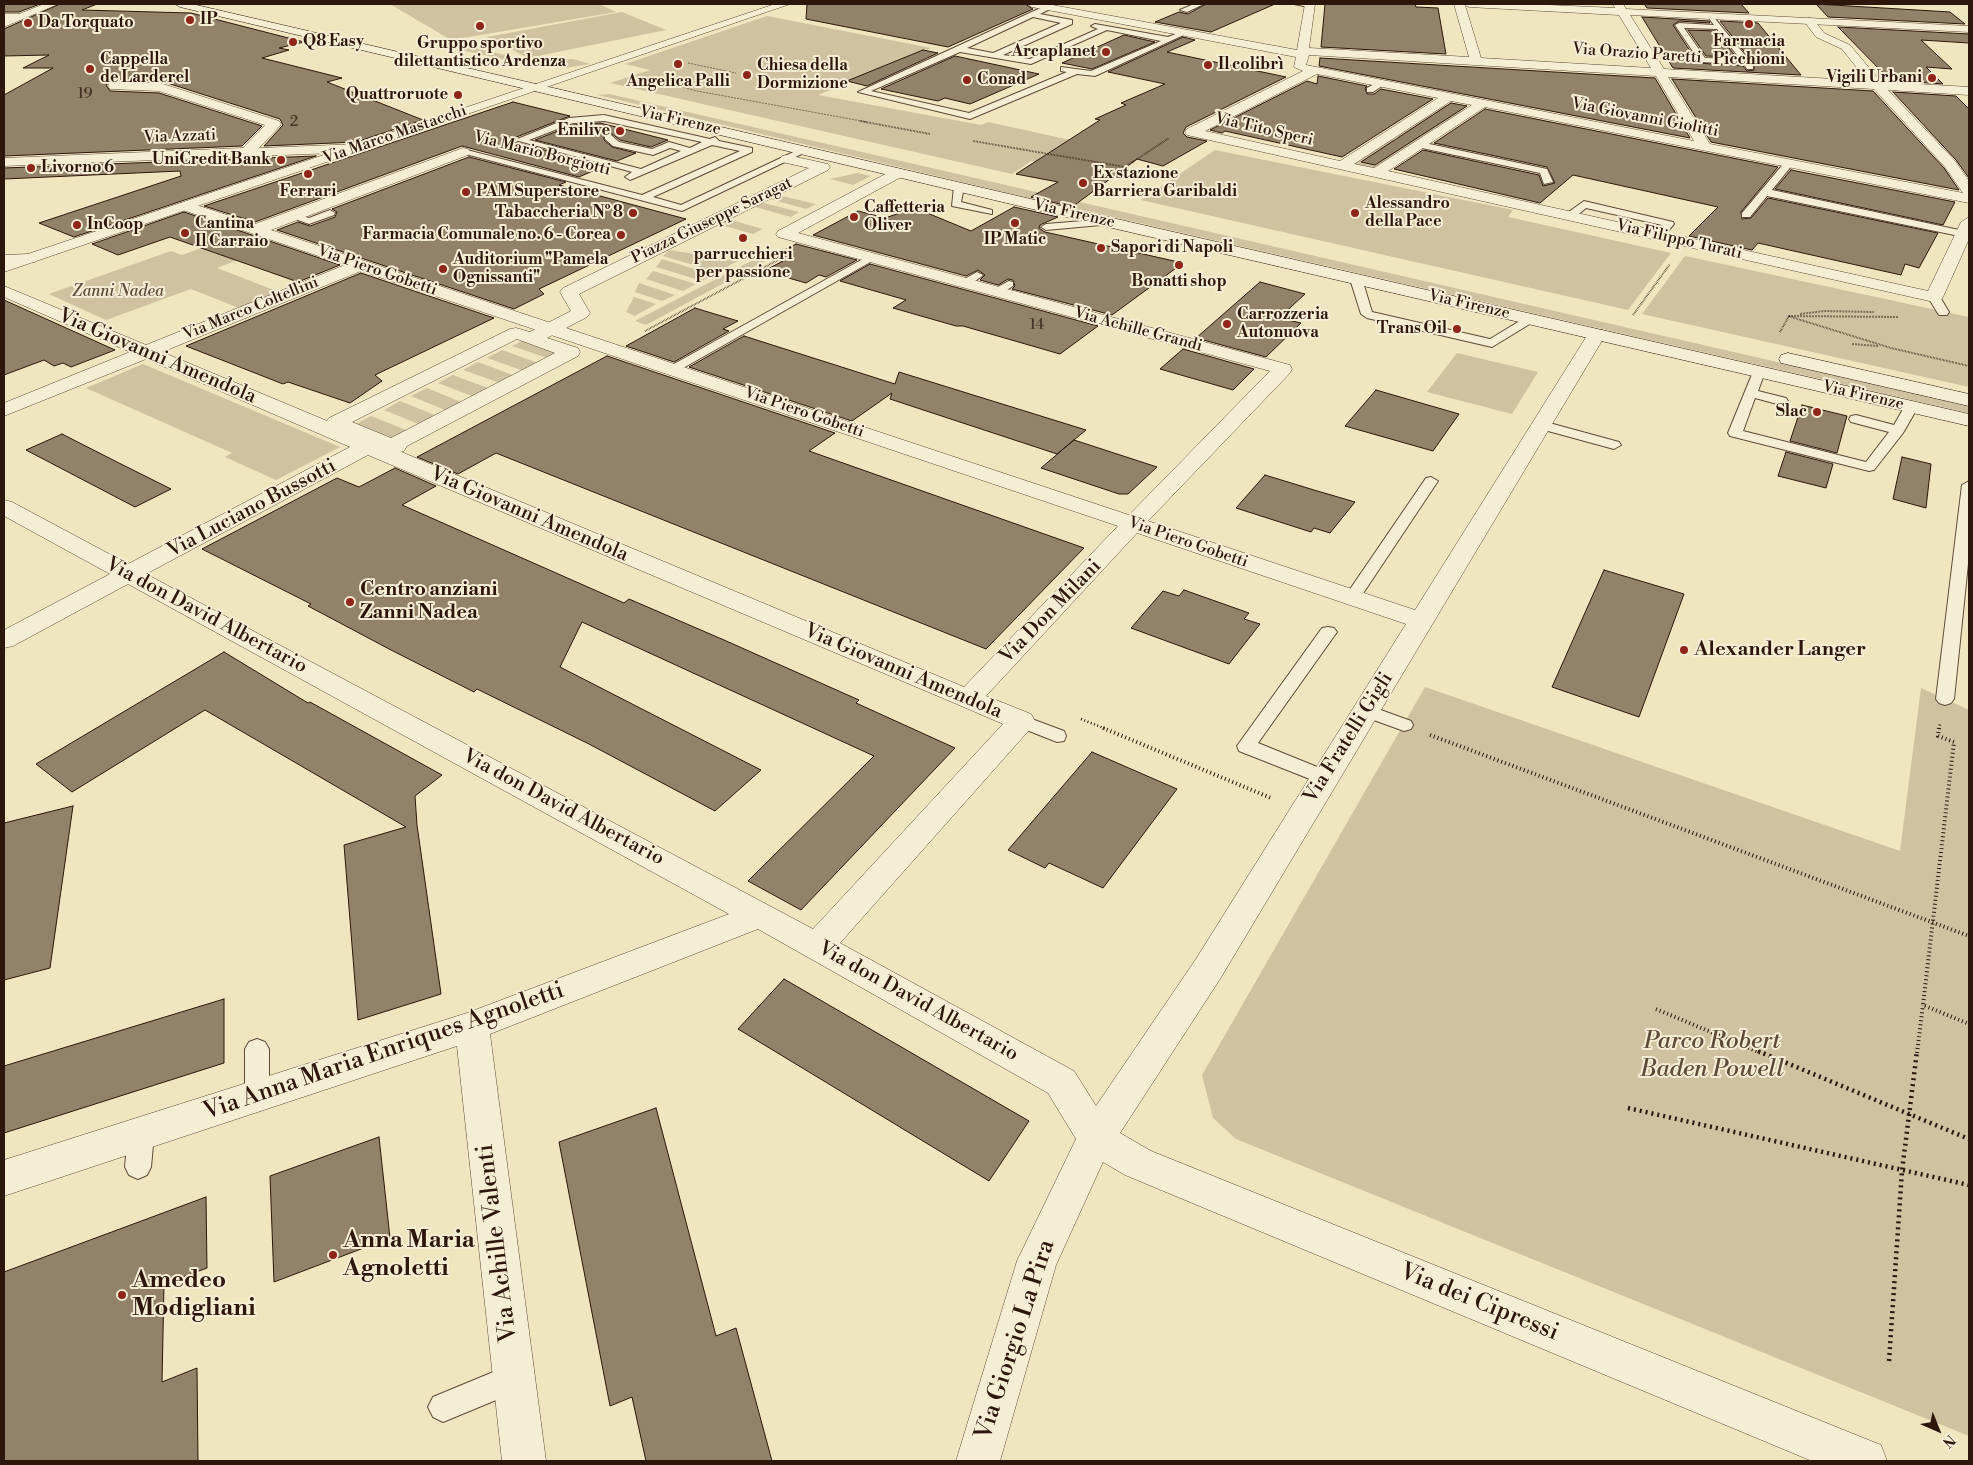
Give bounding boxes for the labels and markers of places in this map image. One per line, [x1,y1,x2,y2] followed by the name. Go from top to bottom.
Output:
[200,10,217,30] place label: IP
[38,13,134,33] place label: Da Torquato
[184,14,196,26] marker: IP
[22,17,34,29] marker: Da Torquato
[1743,18,1755,30] marker: Farmacia Picchioni
[474,20,486,32] marker: Gruppo sportivo dilettantistico Ardenza
[303,32,364,52] place label: Q8 Easy
[1713,32,1785,70] place label: Farmacia Picchioni
[394,34,566,72] place label: Gruppo sportivo dilettantistico Ardenza
[287,36,299,48] marker: Q8 Easy
[1011,42,1096,62] place label: Arcaplanet
[1100,46,1112,58] marker: Arcaplanet
[100,50,189,88] place label: Cappella de Larderel
[1218,55,1284,75] place label: Il colibrì
[757,56,848,94] place label: Chiesa della Dormizione
[672,58,684,70] marker: Angelica Palli
[1202,59,1214,71] marker: Il colibrì
[84,63,96,75] marker: Cappella de Larderel
[1826,68,1922,88] place label: Vigili Urbani
[741,69,753,81] marker: Chiesa della Dormizione
[977,70,1026,90] place label: Conad
[626,72,730,92] place label: Angelica Palli
[1926,72,1938,84] marker: Vigili Urbani
[961,74,973,86] marker: Conad
[346,85,448,105] place label: Quattroruote
[452,89,464,101] marker: Quattroruote
[557,121,610,141] place label: Enilive
[614,125,626,137] marker: Enilive
[152,150,271,170] place label: UniCredit Bank
[275,154,287,166] marker: UniCredit Bank
[41,158,114,178] place label: Livorno 6
[25,162,37,174] marker: Livorno 6
[1093,164,1237,202] place label: Ex stazione Barriera Garibaldi
[302,168,314,180] marker: Ferrari
[1077,177,1089,189] marker: Ex stazione Barriera Garibaldi
[280,182,336,202] place label: Ferrari
[476,182,599,202] place label: PAM Superstore
[460,186,472,198] marker: PAM Superstore
[1365,194,1450,232] place label: Alessandro della Pace
[864,198,945,236] place label: Caffetteria Oliver
[495,203,623,223] place label: Tabaccheria № 8
[627,207,639,219] marker: Tabaccheria № 8
[1349,207,1361,219] marker: Alessandro della Pace
[848,211,860,223] marker: Caffetteria Oliver
[195,214,269,252] place label: Cantina Il Carraio
[87,215,143,235] place label: InCoop
[1009,217,1021,229] marker: IP Matic
[71,219,83,231] marker: InCoop
[362,225,611,245] place label: Farmacia Comunale no. 6 - Corea
[179,227,191,239] marker: Cantina Il Carraio
[615,229,627,241] marker: Farmacia Comunale no. 6 - Corea
[984,230,1046,250] place label: IP Matic
[737,232,749,244] marker: parrucchieri per passione
[1111,238,1233,258] place label: Sapori di Napoli
[1095,242,1107,254] marker: Sapori di Napoli
[693,245,793,283] place label: parrucchieri per passione
[453,250,608,288] place label: Auditorium "Pamela Ognissanti"
[1173,259,1185,271] marker: Bonatti shop
[437,263,449,275] marker: Auditorium "Pamela Ognissanti"
[1131,272,1227,292] place label: Bonatti shop
[1237,305,1329,343] place label: Carrozzeria Autonuova
[1221,318,1233,330] marker: Carrozzeria Autonuova
[1377,319,1447,339] place label: Trans Oil
[1451,323,1463,335] marker: Trans Oil
[1776,402,1807,422] place label: Slac
[1811,406,1823,418] marker: Slac
[360,578,498,625] place label: Centro anziani Zanni Nadea
[344,596,356,608] marker: Centro anziani Zanni Nadea
[1694,638,1866,662] place label: Alexander Langer
[1678,644,1690,656] marker: Alexander Langer
[343,1227,475,1283] place label: Anna Maria Agnoletti
[327,1249,339,1261] marker: Anna Maria Agnoletti
[132,1267,256,1323] place label: Amedeo Modigliani
[116,1289,128,1301] marker: Amedeo Modigliani

